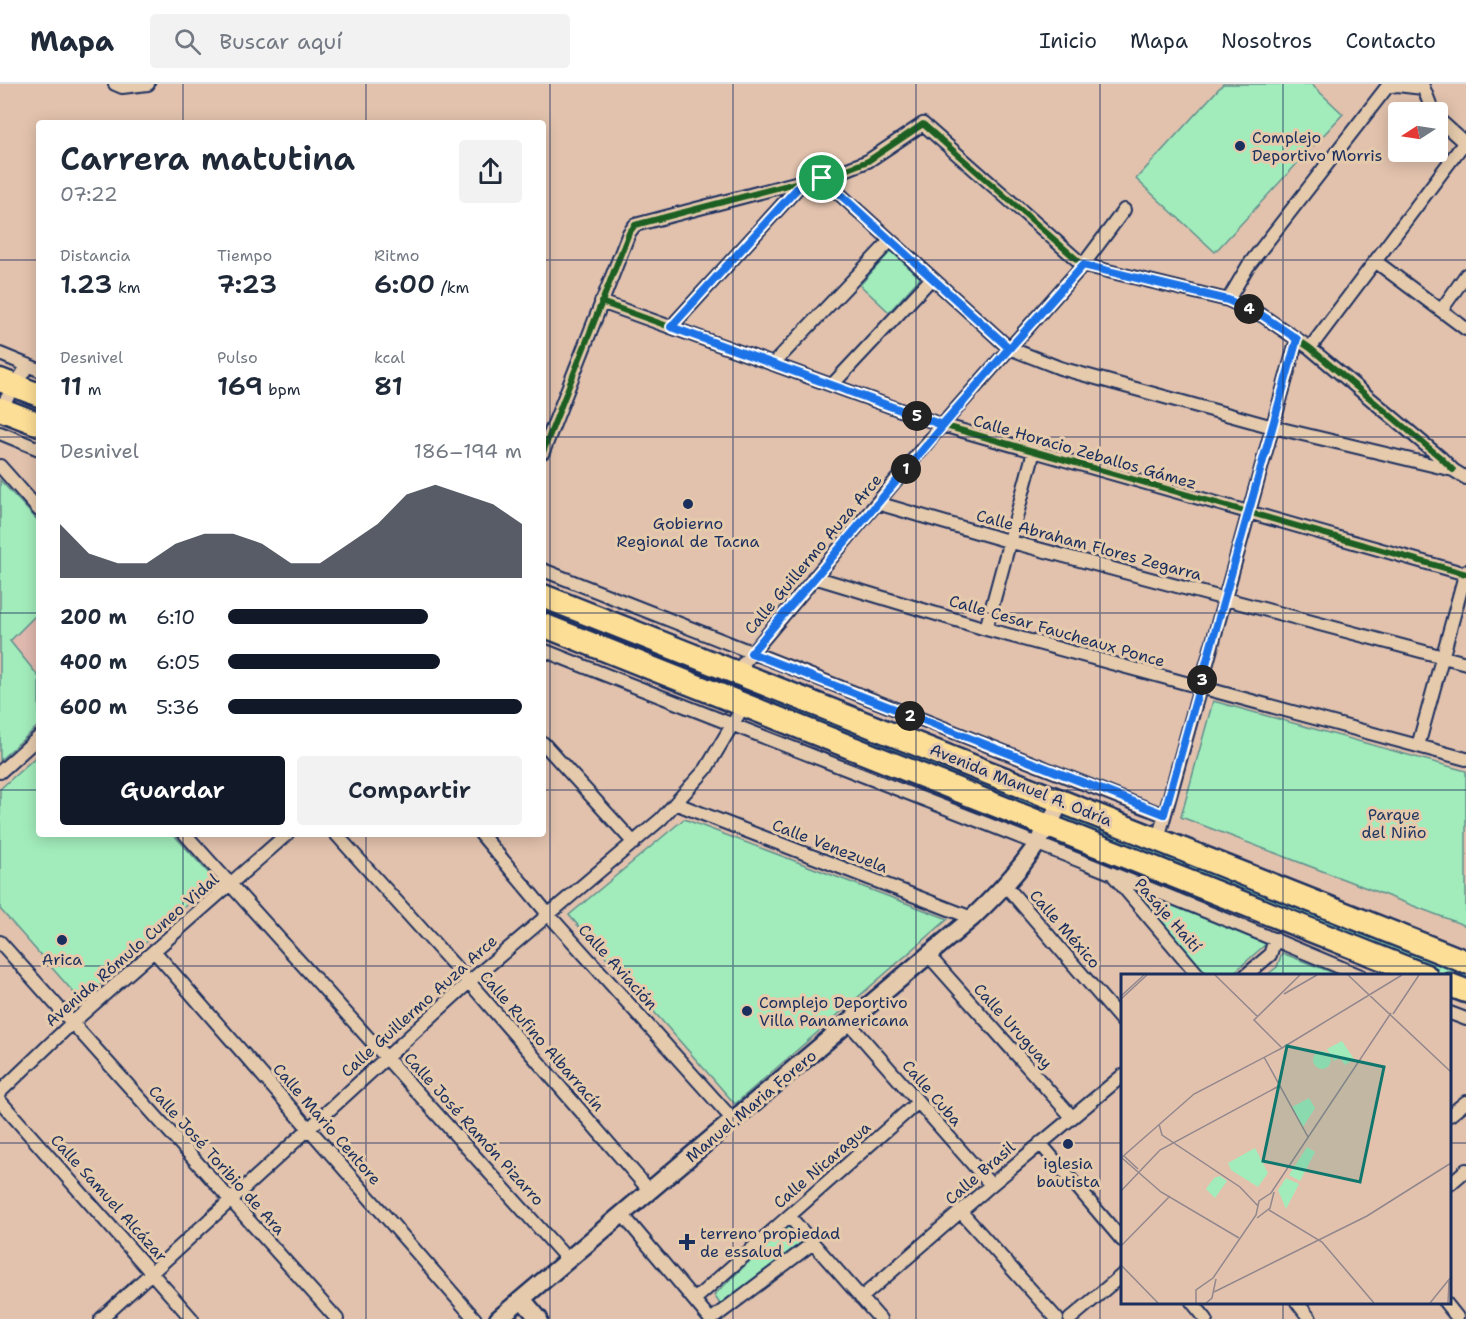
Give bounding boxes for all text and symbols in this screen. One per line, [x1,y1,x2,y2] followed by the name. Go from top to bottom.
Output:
[150,14,570,68] search box
[30,22,114,60] text: Mapa
[171,25,204,58] icon: search
[219,27,342,56] text: Buscar aquí
[1039,27,1097,55] text: Inicio
[1130,27,1188,55] text: Mapa
[1221,27,1312,55] text: Nosotros
[1345,27,1436,55] text: Contacto
[1388,102,1448,162] north arrow
[1388,102,1448,162] map controls
[1252,127,1383,166] place label: Complejo Deportivo Morris
[60,136,355,181] text: Carrera matutina
[1233,139,1247,153] marker: Complejo Deportivo Morris
[459,140,522,203] button: share
[796,152,847,203] pin
[805,161,838,194] icon: arrive
[60,181,118,207] text: 07:22
[60,245,131,266] text: Distancia
[217,245,272,266] text: Tiempo
[374,245,419,266] text: Ritmo
[60,266,112,301] text: 1.23
[217,266,277,301] text: 7:23
[374,266,435,301] text: 6:00
[112,277,141,298] text: km
[435,277,469,298] text: /km
[1234,294,1264,324] pin: 4
[1243,298,1255,319] text: 4
[60,347,123,368] text: Desnivel
[217,347,258,368] text: Pulso
[374,347,405,368] text: kcal
[60,368,82,403] text: 11
[217,368,263,403] text: 169
[374,368,403,403] text: 81
[82,379,102,400] text: m
[263,379,301,400] text: bpm
[902,401,932,431] pin: 5
[912,405,922,426] text: 5
[971,410,1199,494] street label: Calle Horacio Zeballos Gámez
[60,438,139,464] text: Desnivel
[414,438,522,464] text: 186–194 m
[891,454,921,484] pin: 1
[902,458,910,479] text: 1
[740,469,886,639] street label: Calle Guillermo Auza Arce
[681,497,695,511] marker: Gobierno Regional de Tacna
[974,505,1204,585] street label: Calle Abraham Flores Zegarra
[617,513,759,552] place label: Gobierno Regional de Tacna
[947,590,1167,672] street label: Calle Cesar Faucheaux Ponce
[60,604,127,630] text: 200 m
[156,604,195,630] text: 6:10
[60,649,127,675] text: 400 m
[156,649,200,675] text: 6:05
[1187,665,1217,695] pin: 3
[1196,669,1208,690] text: 3
[60,694,127,720] text: 600 m
[156,694,199,720] text: 5:36
[895,701,925,731] pin: 2
[904,705,916,726] text: 2
[927,739,1115,831] street label: Avenida Manuel A. Odría
[60,756,285,825] button: Guardar
[297,756,522,825] button: Compartir
[1361,804,1427,843] park label: Parque del Niño
[769,814,891,878] street label: Calle Venezuela
[41,869,223,1031] street label: Avenida Rómulo Cuneo Vidal
[1130,874,1206,957] street label: Pasaje Haití
[1025,885,1105,973] street label: Calle México
[574,920,662,1015] street label: Calle Aviación
[336,930,502,1082] street label: Calle Guillermo Auza Arce
[55,933,69,947] marker: Arica
[42,949,82,970] place label: Arica
[475,966,609,1116] street label: Calle Rufino Albarracín
[1121,974,1451,1304] inset map
[969,979,1057,1073] street label: Calle Uruguay
[759,992,908,1031] place label: Complejo Deportivo Villa Panamericana
[740,1004,754,1018] marker: Complejo Deportivo Villa Panamericana
[681,1045,821,1167] street label: Manuel Maria Forero
[399,1048,549,1210] street label: Calle José Ramón Pizarro
[897,1055,967,1131] street label: Calle Cuba
[268,1059,386,1189] street label: Calle Mario Centore
[144,1081,290,1239] street label: Calle José Toribio de Ara
[769,1117,875,1213] street label: Calle Nicaragua
[46,1130,172,1266] street label: Calle Samuel Alcázar
[941,1137,1020,1209] street label: Calle Brasil
[1061,1137,1075,1151] marker: iglesia bautista
[1036,1153,1100,1192] place label: iglesia bautista
[700,1223,840,1262] place label: terreno propiedad de essalud
[678,1233,696,1251] marker: terreno propiedad de essalud

